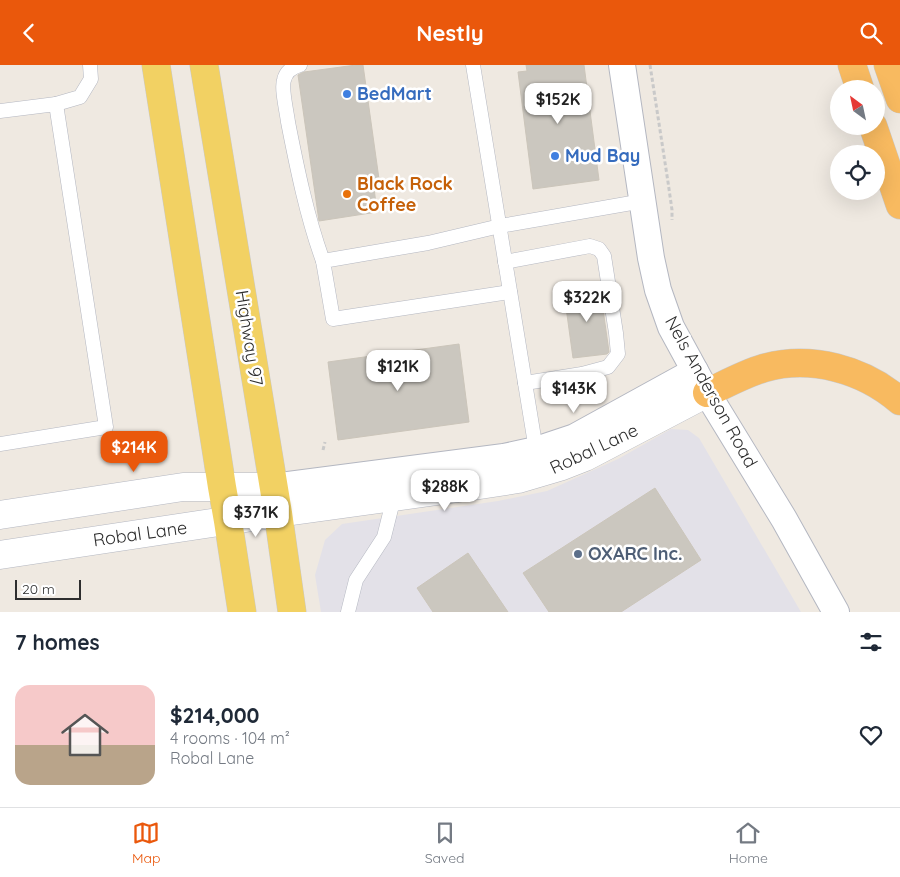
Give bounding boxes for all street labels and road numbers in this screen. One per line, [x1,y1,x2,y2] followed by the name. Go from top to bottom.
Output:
[231,288,268,387] street label: Highway 97
[660,312,763,472] street label: Nels Anderson Road
[546,418,642,479] street label: Robal Lane
[91,516,188,551] street label: Robal Lane

